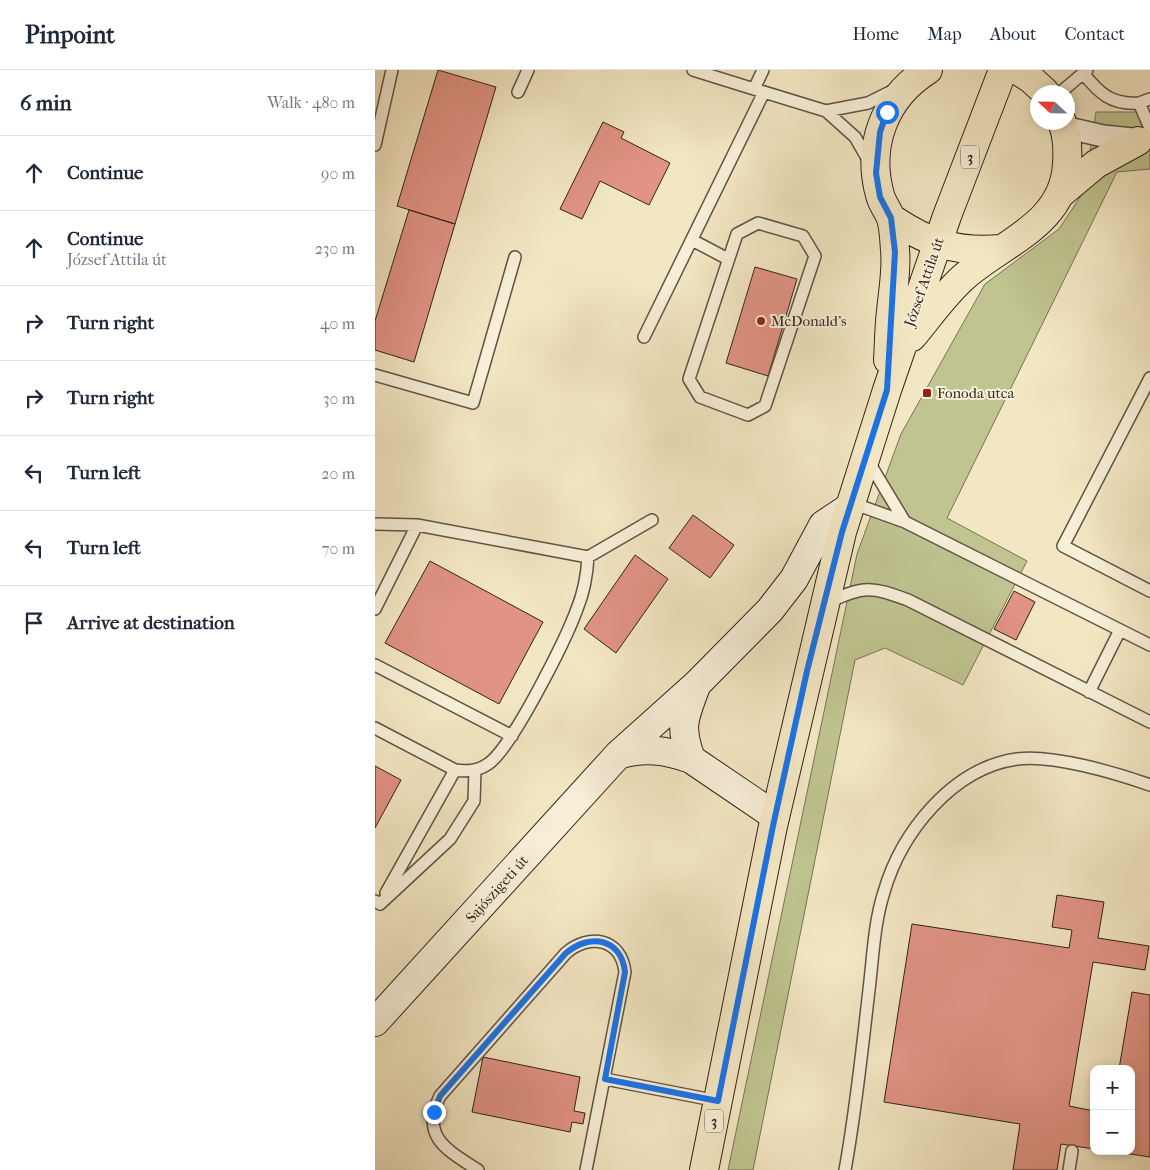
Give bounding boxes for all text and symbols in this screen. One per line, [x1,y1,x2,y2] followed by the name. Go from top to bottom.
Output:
[25,21,115,49] text: Pinpoint
[852,24,899,45] text: Home
[927,24,962,45] text: Map
[990,24,1036,45] text: About
[1064,24,1125,45] text: Contact
[1030,85,1075,130] north arrow
[20,91,72,115] text: 6 min
[267,93,355,112] text: Walk · 480 m
[876,101,899,124] route start
[961,145,979,168] road number: 3
[20,159,48,187] icon: ahead
[67,162,143,184] text: Continue
[321,164,355,183] text: 90 m
[67,228,143,250] text: Continue
[20,234,48,262] icon: ahead
[900,234,948,330] street label: József Attila út
[315,239,355,258] text: 230 m
[67,250,167,269] text: József Attila út
[20,309,48,337] icon: right
[67,312,154,334] text: Turn right
[771,312,847,330] place label: McDonald's
[320,314,355,333] text: 40 m
[755,315,767,327] marker: McDonald's
[20,384,48,412] icon: right
[937,384,1015,402] place label: Fonoda utca
[67,387,154,409] text: Turn right
[921,387,933,399] marker: Fonoda utca
[323,389,355,408] text: 30 m
[20,459,48,487] icon: left
[67,462,141,484] text: Turn left
[321,464,355,483] text: 20 m
[20,534,48,562] icon: left
[67,537,141,559] text: Turn left
[322,539,355,558] text: 70 m
[20,609,48,637] icon: arrive
[67,612,235,634] text: Arrive at destination
[462,851,533,927] street label: Sajószigeti út
[1090,1065,1135,1155] map controls
[1090,1065,1135,1110] button: +
[423,1101,446,1124] route end
[705,1110,723,1132] road number: 3
[1090,1110,1135,1155] button: −

